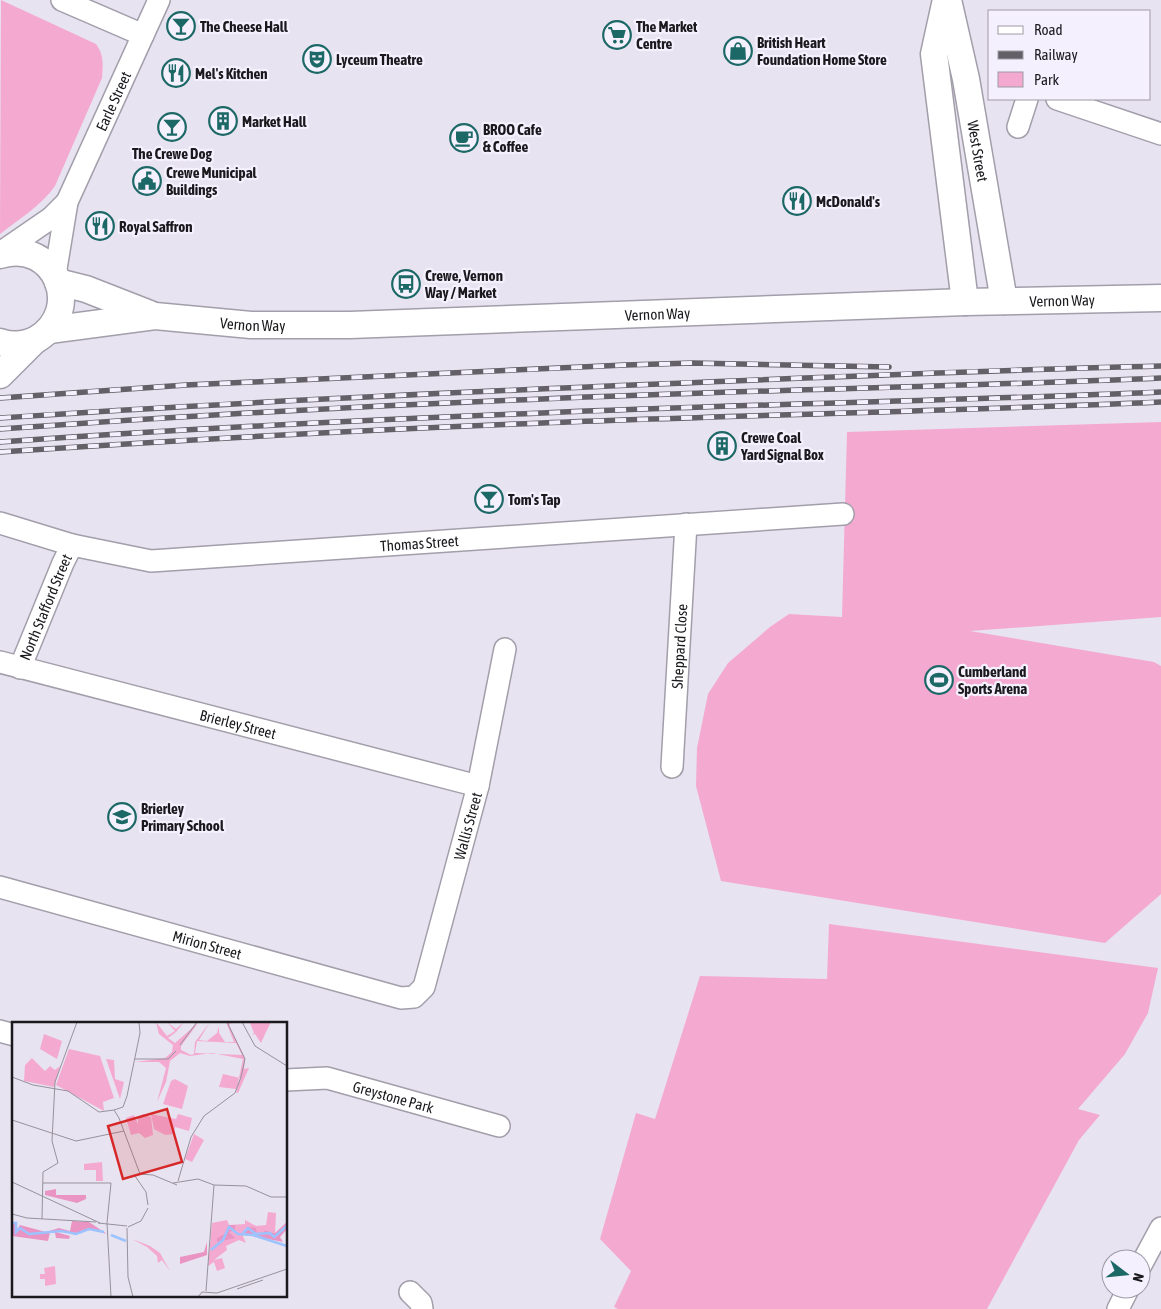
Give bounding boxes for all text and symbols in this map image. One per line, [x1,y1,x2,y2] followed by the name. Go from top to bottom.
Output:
[988,10,1151,100] legend
[166,11,196,41] bar icon: The Cheese Hall
[200,18,289,35] place label: The Cheese Hall
[636,18,698,52] place label: The Market Centre
[602,20,632,50] supermarket icon: The Market Centre
[1034,21,1063,38] text: Road
[757,34,887,68] place label: British Heart Foundation Home Store
[723,36,753,66] shop icon: British Heart Foundation Home Store
[302,44,332,74] theatre icon: Lyceum Theatre
[1034,46,1078,63] text: Railway
[336,51,423,68] place label: Lyceum Theatre
[161,58,191,88] restaurant icon: Mel's Kitchen
[195,65,268,82] place label: Mel's Kitchen
[92,69,134,133] street label: Earle Street
[1034,71,1059,88] text: Park
[208,106,238,136] building icon: Market Hall
[157,112,187,142] bar icon: The Crewe Dog
[242,113,308,130] place label: Market Hall
[965,119,992,183] street label: West Street
[483,121,542,155] place label: BROO Cafe & Coffee
[449,123,479,153] cafe icon: BROO Cafe & Coffee
[132,145,212,162] place label: The Crewe Dog
[166,164,258,198] place label: Crewe Municipal Buildings
[132,166,162,196] public building icon: Crewe Municipal Buildings
[782,186,812,216] restaurant icon: McDonald's
[816,193,881,210] place label: McDonald's
[85,211,115,241] restaurant icon: Royal Saffron
[119,218,193,235] place label: Royal Saffron
[424,267,503,301] place label: Crewe, Vernon Way / Market
[391,269,421,299] bus stop icon: Crewe, Vernon Way / Market
[1029,291,1095,309] street label: Vernon Way
[624,304,690,323] street label: Vernon Way
[219,314,285,334] street label: Vernon Way
[740,429,824,463] place label: Crewe Coal Yard Signal Box
[707,431,737,461] building icon: Crewe Coal Yard Signal Box
[474,484,504,514] bar icon: Tom's Tap
[508,491,561,508] place label: Tom's Tap
[380,532,459,554] street label: Thomas Street
[16,551,75,663] street label: North Stafford Street
[668,603,690,689] street label: Sheppard Close
[958,663,1027,697] place label: Cumberland Sports Arena
[924,665,954,695] sports icon: Cumberland Sports Arena
[198,706,278,742] street label: Brierley Street
[450,790,484,862] street label: Wallis Street
[141,800,225,834] place label: Brierley Primary School
[107,802,137,832] school or university icon: Brierley Primary School
[171,927,244,962] street label: Mirion Street
[12,1022,288,1296] inset map
[351,1077,436,1116] street label: Greystone Park
[1101,1249,1151,1299] north arrow
[1130,1271,1147,1284] text: N

